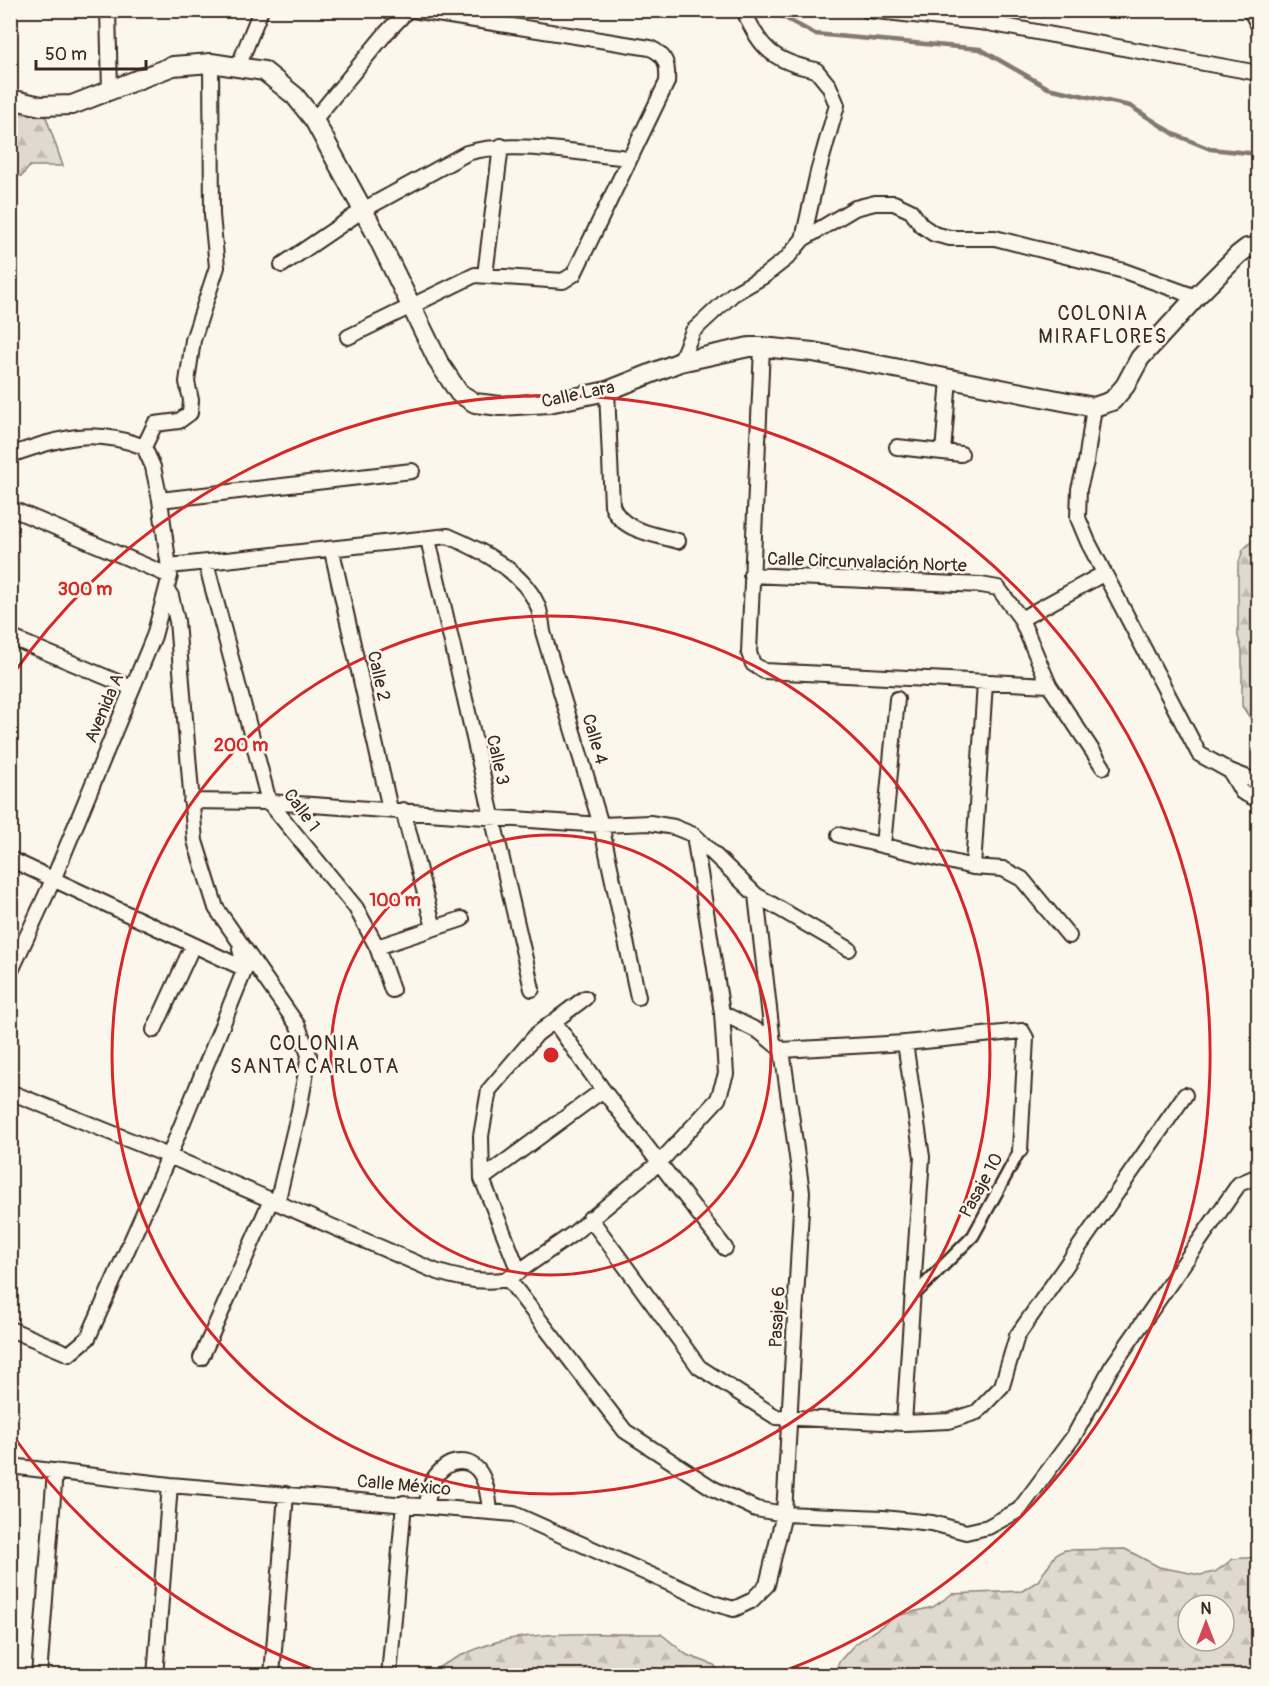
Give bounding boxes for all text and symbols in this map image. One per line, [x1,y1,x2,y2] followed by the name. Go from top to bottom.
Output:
[36,33,146,71] scale bar
[45,43,87,66] text: 50 m
[1038,301,1168,349] district label: COLONIA MIRAFLORES
[539,376,617,413] street label: Calle Lara
[767,548,967,577] street label: Calle Circunvalación Norte
[58,578,112,601] text: 300 m
[362,649,395,703] street label: Calle 2
[80,670,130,746] street label: Avenida A
[576,711,613,767] street label: Calle 4
[481,733,514,787] street label: Calle 3
[214,734,268,757] text: 200 m
[278,784,325,836] street label: Calle 1
[369,889,421,912] text: 100 m
[230,1031,400,1079] district label: COLONIA SANTA CARLOTA
[541,1045,561,1065] centre of rings
[954,1149,1009,1222] street label: Pasaje 10
[764,1286,791,1348] street label: Pasaje 6
[356,1470,452,1501] street label: Calle México
[1176,1593,1236,1653] north arrow
[1201,1599,1212,1619] text: N

